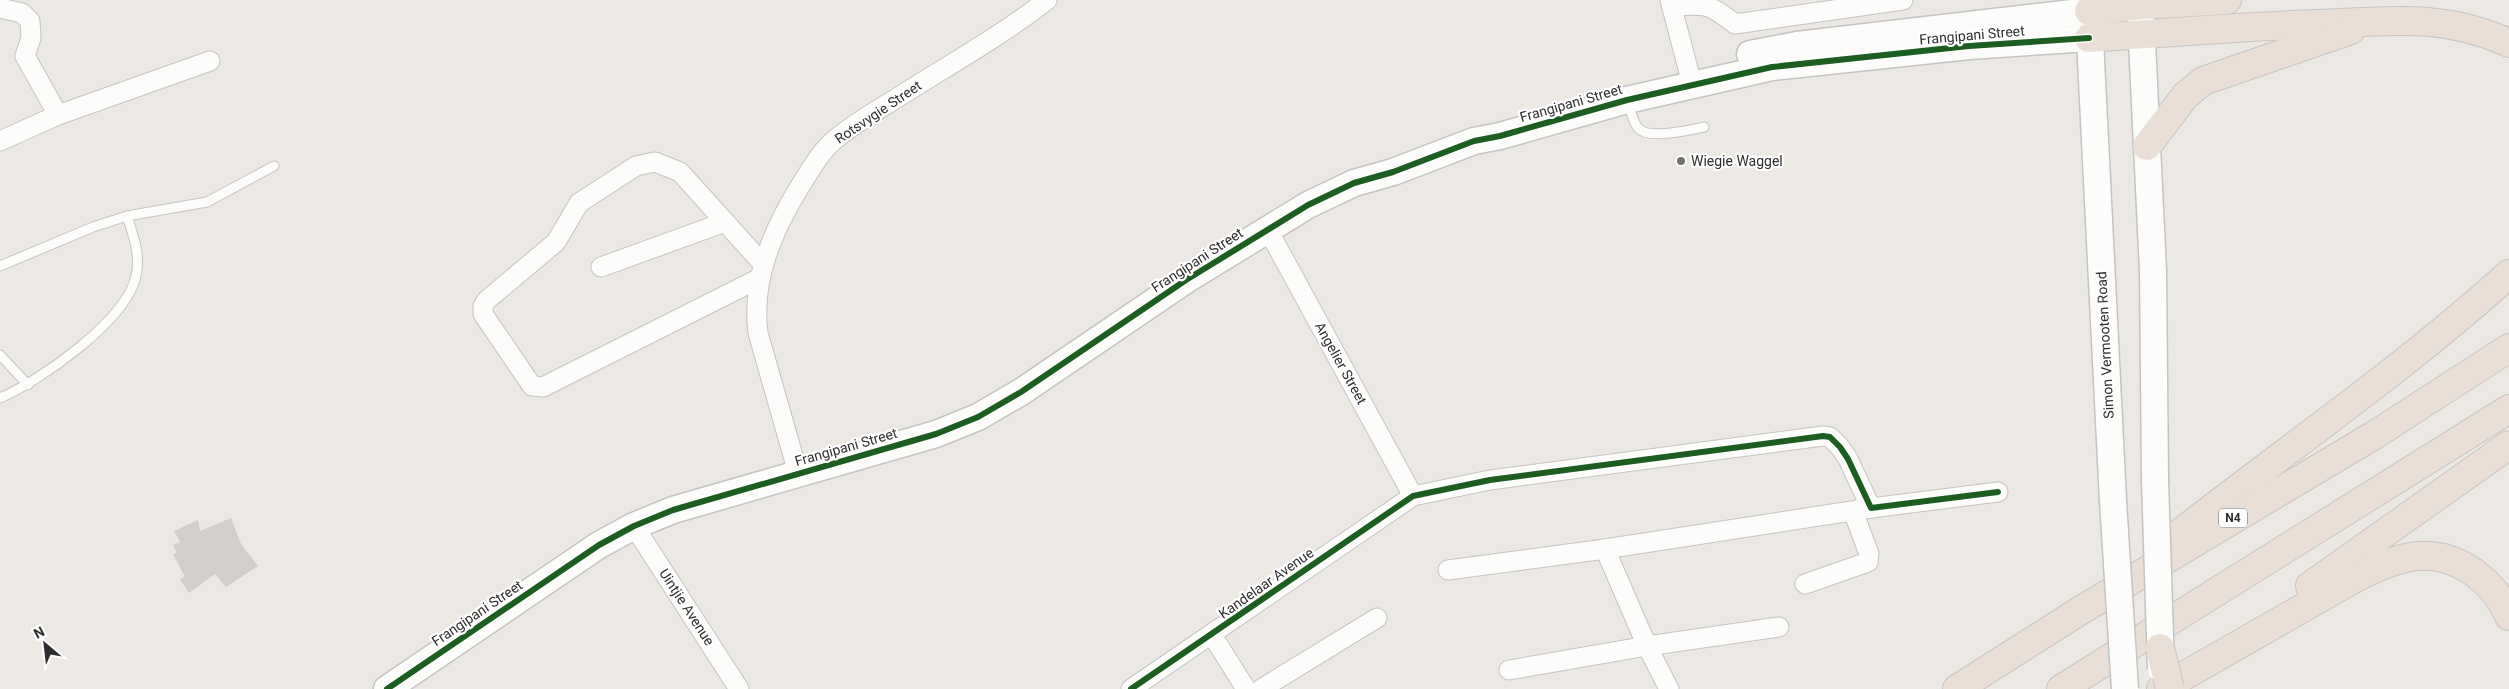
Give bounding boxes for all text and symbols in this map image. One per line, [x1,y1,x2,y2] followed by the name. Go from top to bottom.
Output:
[1919,22,2026,48] street label: Frangipani Street
[832,77,925,147] street label: Rotsvygie Street
[1518,81,1624,125] street label: Frangipani Street
[1691,153,1783,169] place label: Wiegie Waggel
[1675,155,1687,167] marker: Wiegie Waggel
[1148,224,1246,295] street label: Frangipani Street
[2093,271,2117,419] street label: Simon Vermooten Road
[1312,319,1370,407] street label: Angelier Street
[793,425,899,469] street label: Frangipani Street
[2219,508,2247,528] road number: N4
[1216,544,1316,622] street label: Kandelaar Avenue
[656,566,718,648] street label: Uintjie Avenue
[429,577,526,649] street label: Frangipani Street
[20,619,70,669] north arrow
[31,623,47,642] text: N

